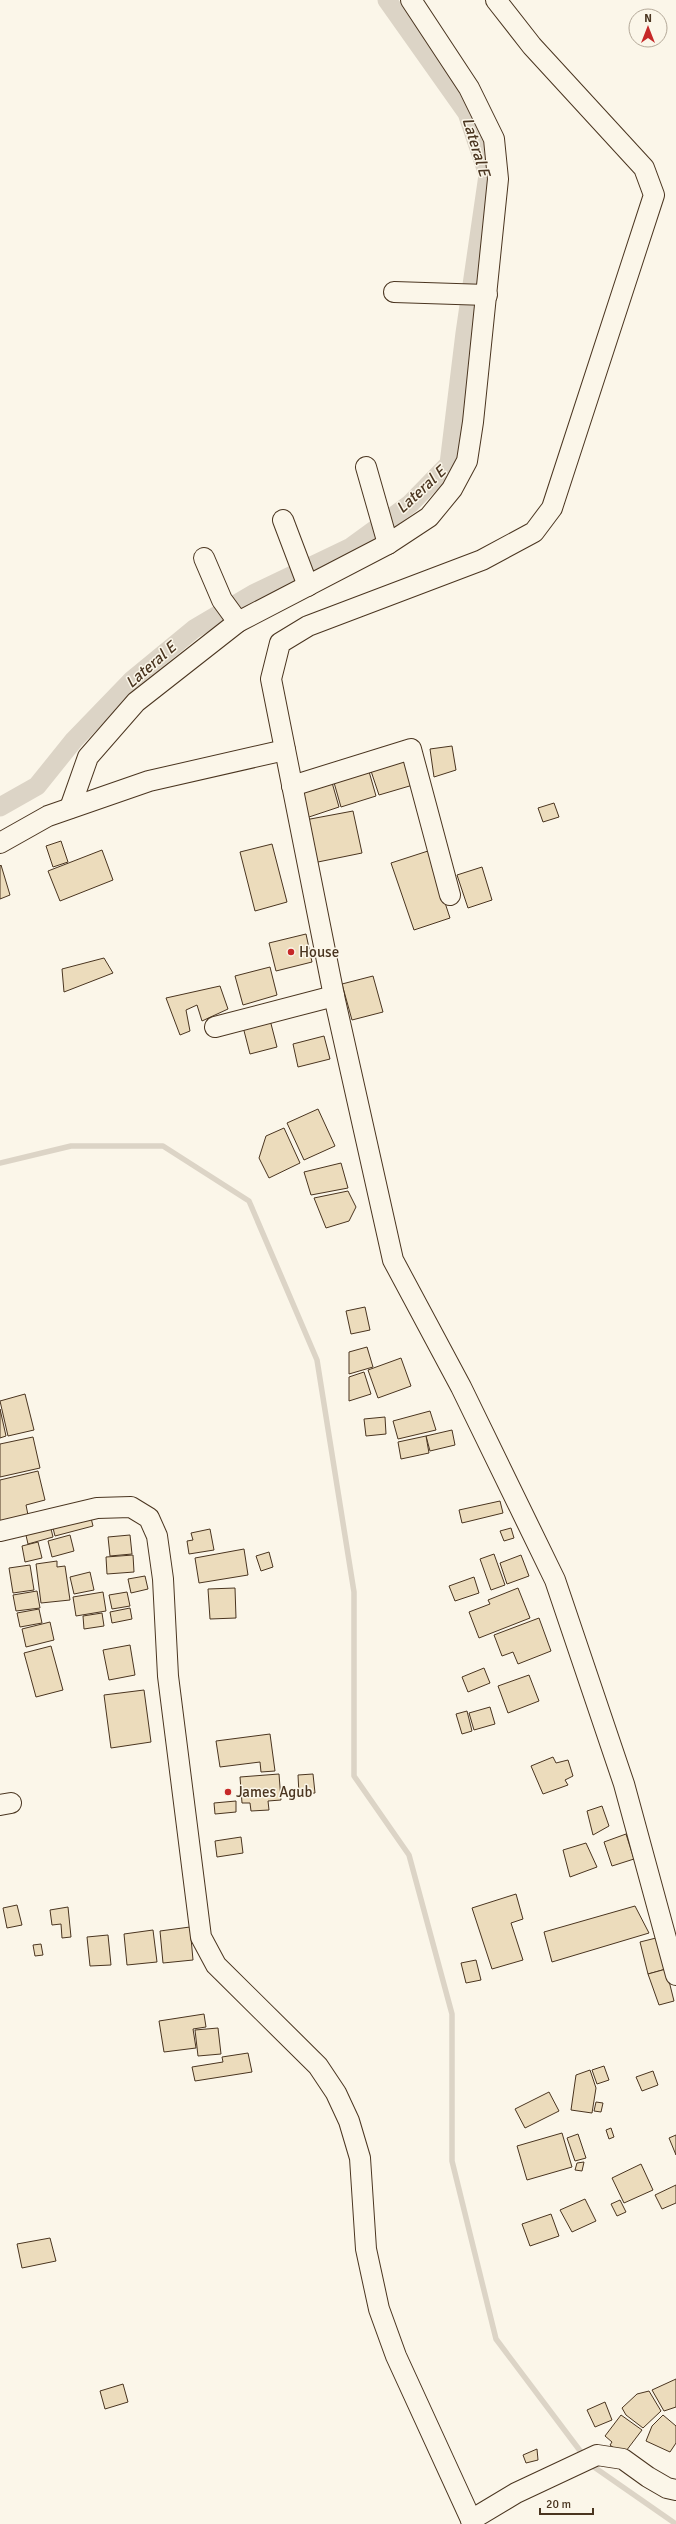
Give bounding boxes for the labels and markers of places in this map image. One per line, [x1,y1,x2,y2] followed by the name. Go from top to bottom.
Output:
[299,943,339,961] place label: House
[286,947,296,957] marker: House
[236,1783,312,1801] place label: James Agub
[223,1787,233,1797] marker: James Agub

